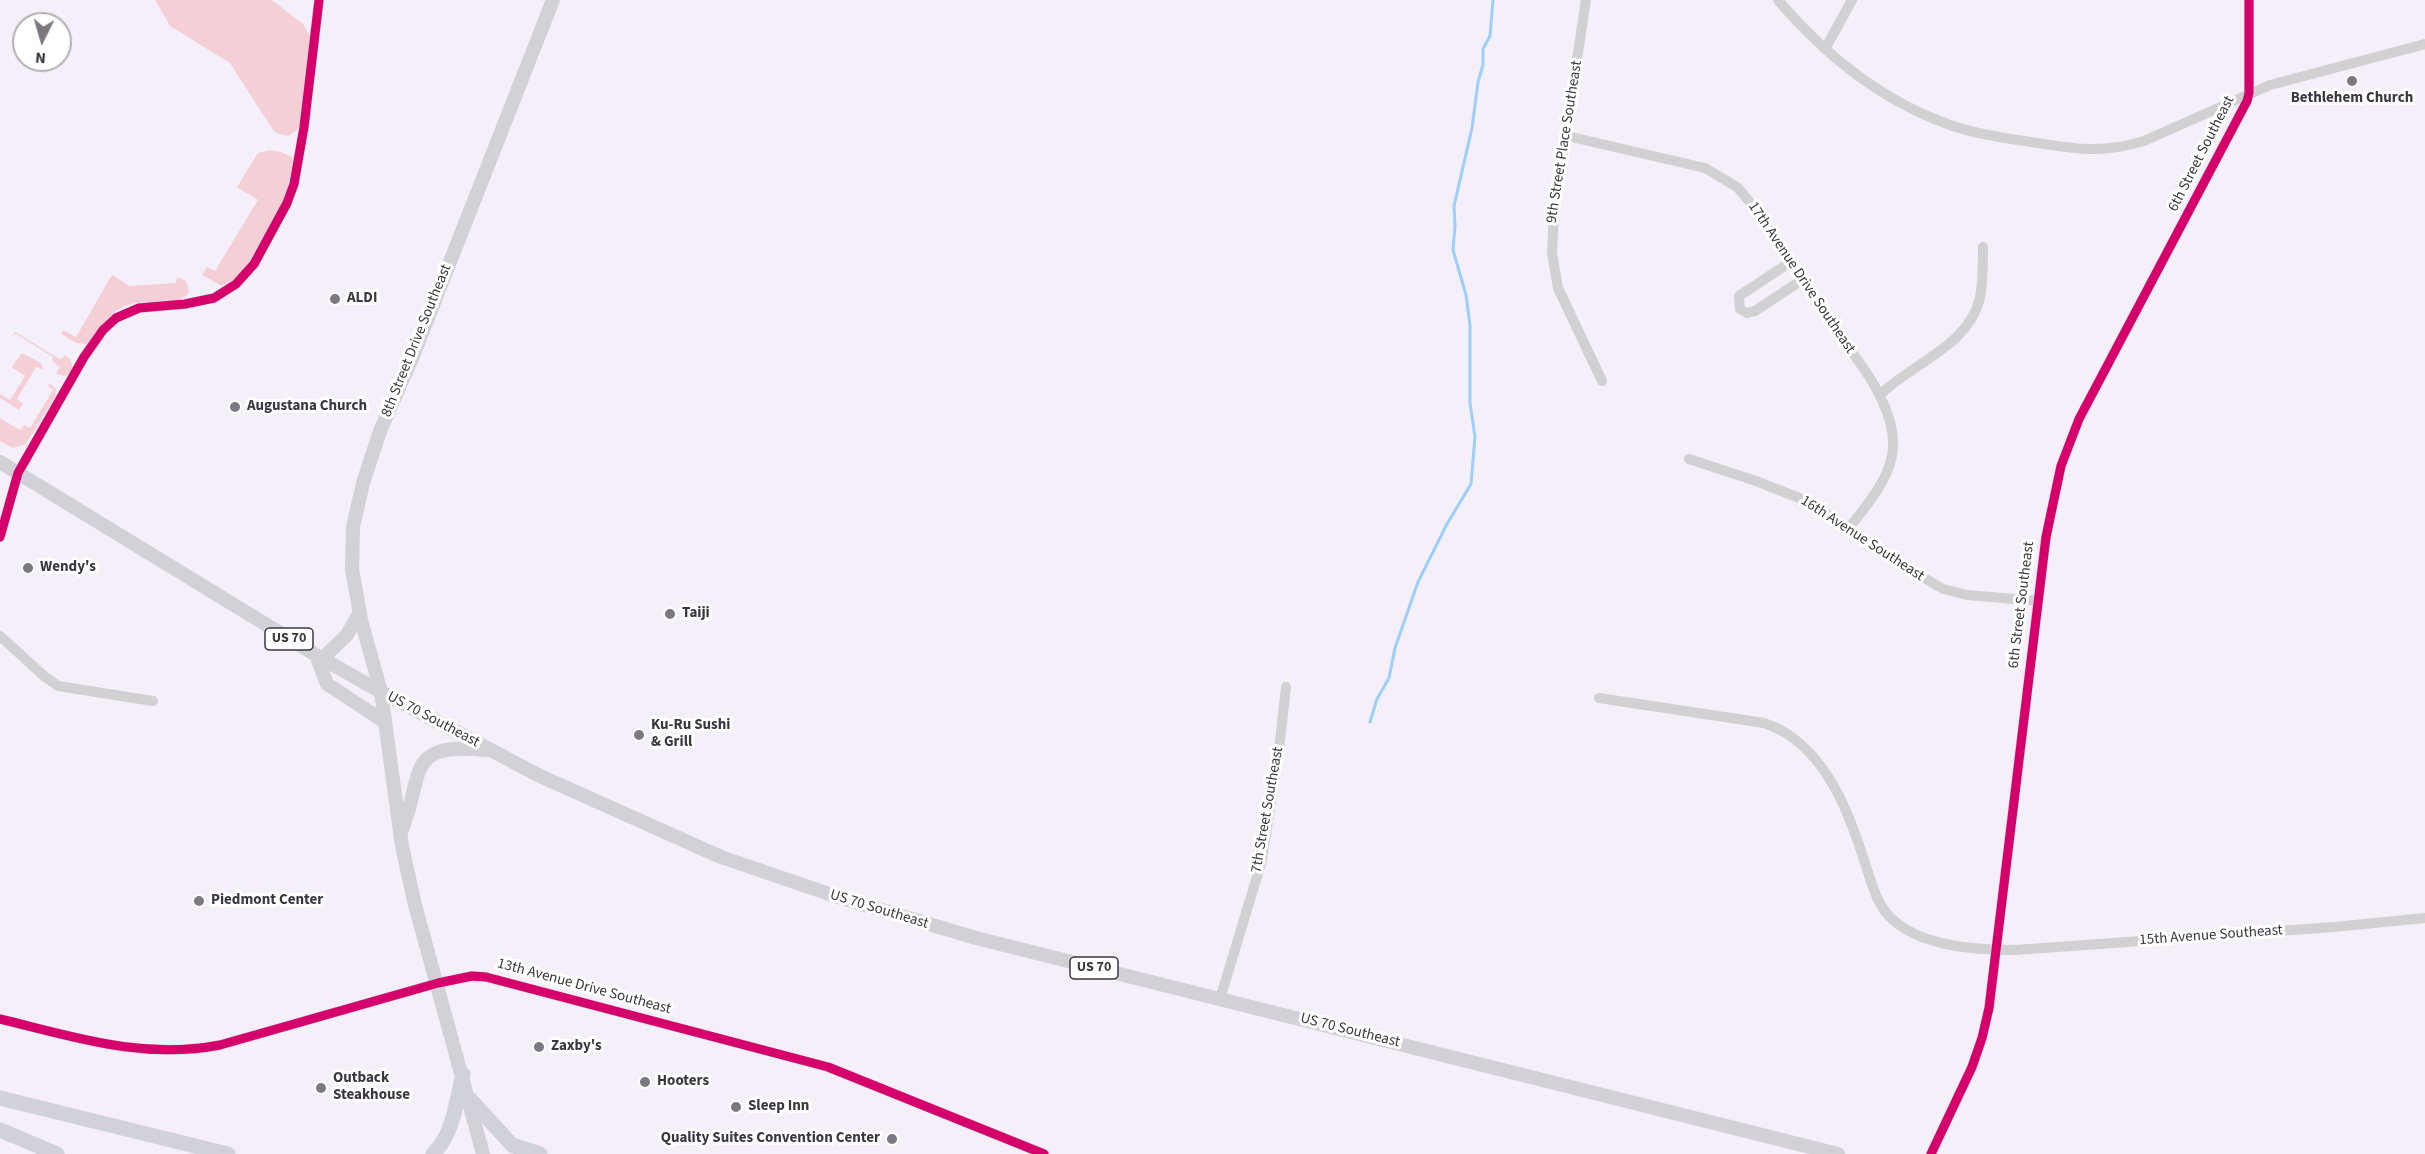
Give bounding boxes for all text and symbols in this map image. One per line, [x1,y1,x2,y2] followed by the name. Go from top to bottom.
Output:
[12,12,72,72] north arrow
[34,47,47,69] text: N
[1543,59,1587,225] street label: 9th Street Place Southeast
[2345,74,2359,88] marker: Bethlehem Church
[2291,90,2413,108] place label: Bethlehem Church
[2165,93,2239,215] street label: 6th Street Southeast
[1743,199,1859,357] street label: 17th Avenue Drive Southeast
[378,262,456,420] street label: 8th Street Drive Southeast
[347,290,377,308] place label: ALDI
[328,292,342,306] marker: ALDI
[247,398,367,416] place label: Augustana Church
[228,400,242,414] marker: Augustana Church
[1797,492,1927,586] street label: 16th Avenue Southeast
[2005,541,2039,669] street label: 6th Street Southeast
[40,559,96,577] place label: Wendy's
[21,561,35,575] marker: Wendy's
[682,605,710,623] place label: Taiji
[663,607,677,621] marker: Taiji
[265,628,313,650] road number: US 70
[384,688,482,752] street label: US 70 Southeast
[651,717,730,752] place label: Ku-Ru Sushi & Grill
[632,728,646,742] marker: Ku-Ru Sushi & Grill
[1248,746,1288,874] street label: 7th Street Southeast
[828,887,930,933] street label: US 70 Southeast
[211,892,323,910] place label: Piedmont Center
[192,894,206,908] marker: Piedmont Center
[2139,922,2283,950] street label: 15th Avenue Southeast
[495,955,673,1019] street label: 13th Avenue Drive Southeast
[1070,957,1118,979] road number: US 70
[1298,1010,1402,1052] street label: US 70 Southeast
[551,1038,602,1056] place label: Zaxby's
[532,1040,546,1054] marker: Zaxby's
[333,1070,410,1105] place label: Outback Steakhouse
[657,1073,709,1091] place label: Hooters
[638,1075,652,1089] marker: Hooters
[314,1081,328,1095] marker: Outback Steakhouse
[748,1098,809,1116] place label: Sleep Inn
[729,1100,743,1114] marker: Sleep Inn
[661,1130,880,1148] place label: Quality Suites Convention Center
[885,1132,899,1146] marker: Quality Suites Convention Center

